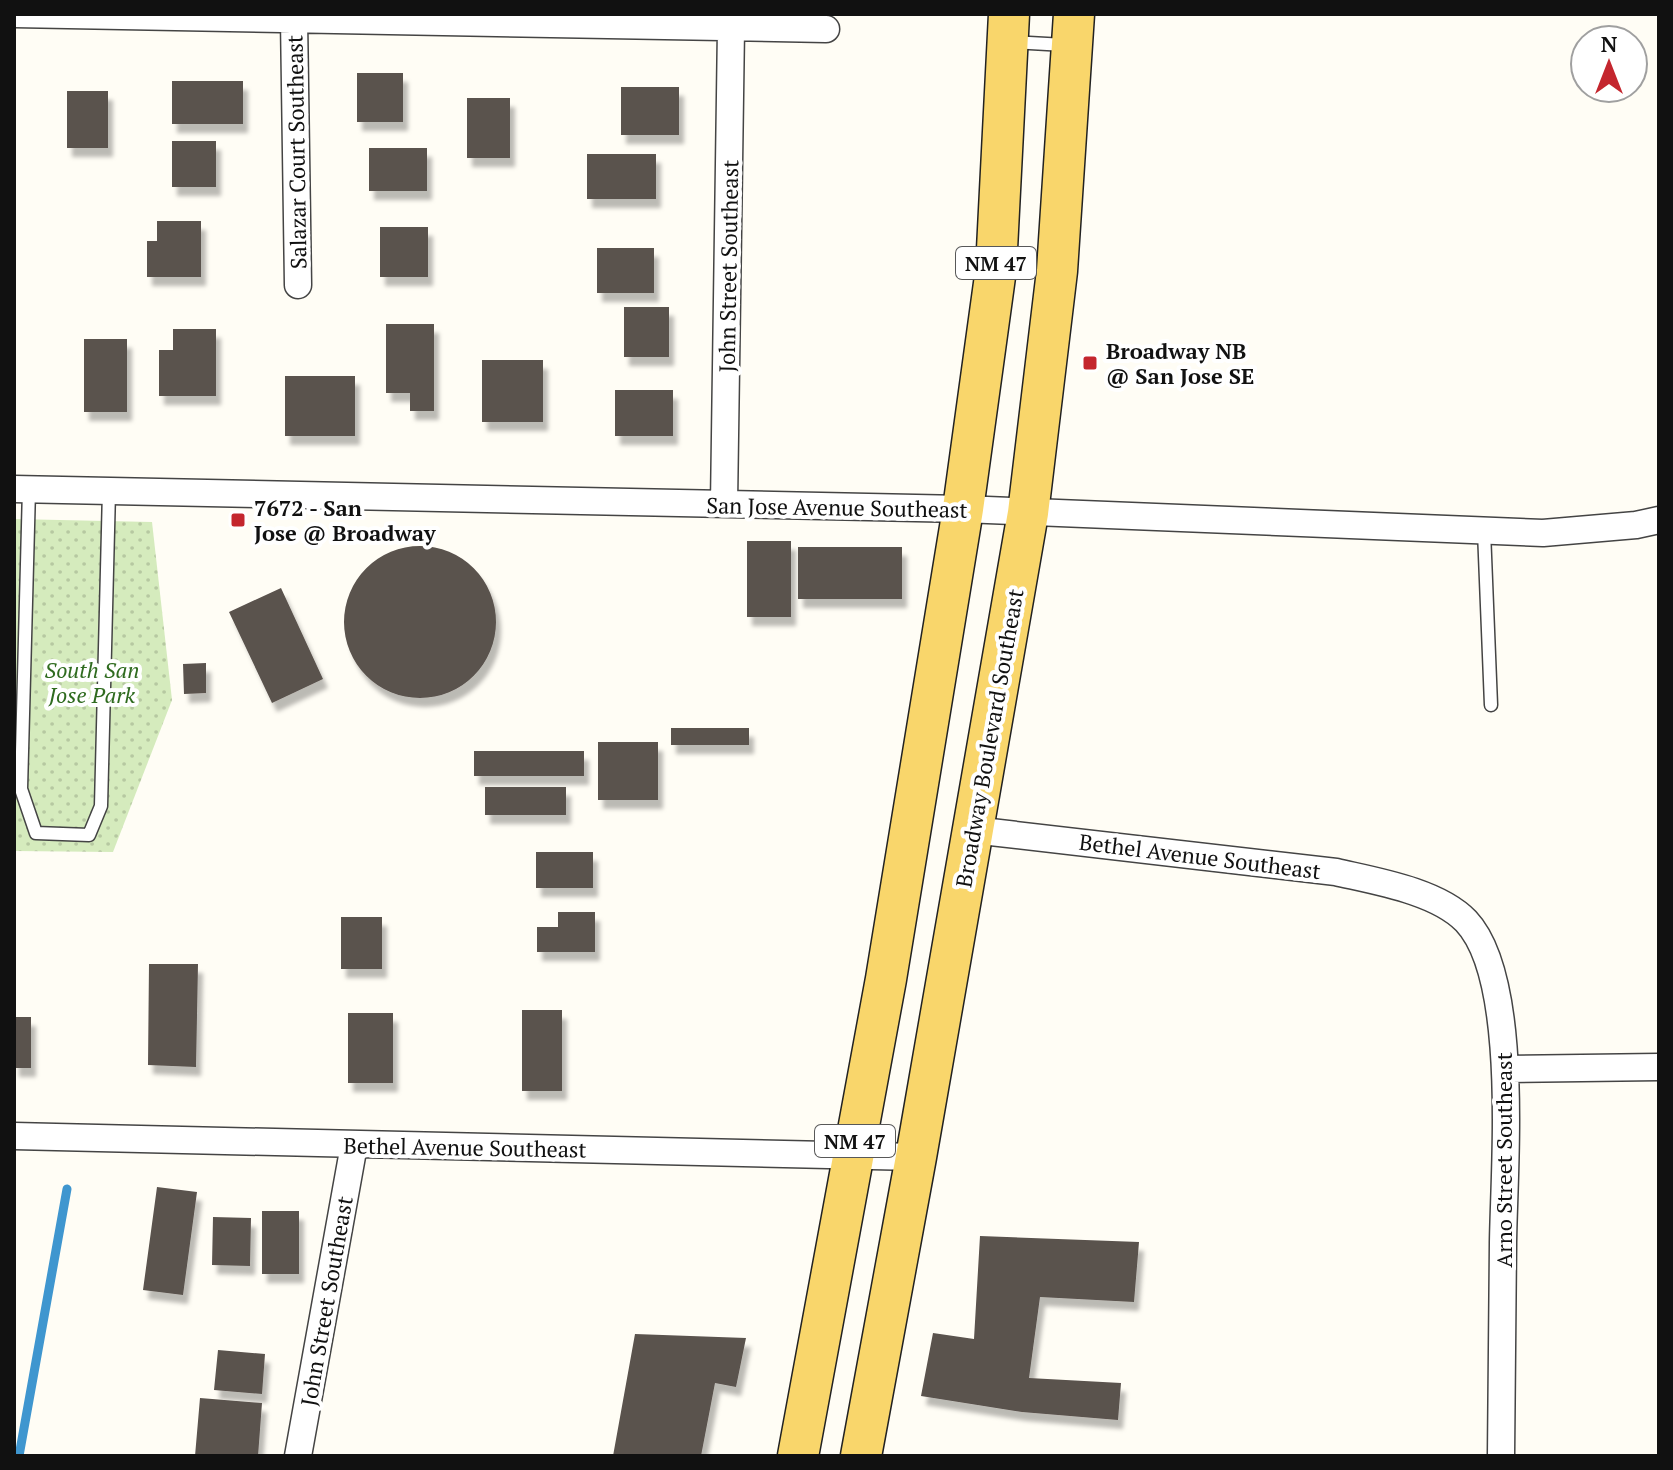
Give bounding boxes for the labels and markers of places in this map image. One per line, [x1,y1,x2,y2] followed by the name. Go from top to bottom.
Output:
[1106,336,1254,390] place label: Broadway NB @ San Jose SE
[1081,354,1099,372] marker: Broadway NB @ San Jose SE
[254,493,436,547] place label: 7672 - San Jose @ Broadway
[229,511,247,529] marker: 7672 - San Jose @ Broadway

